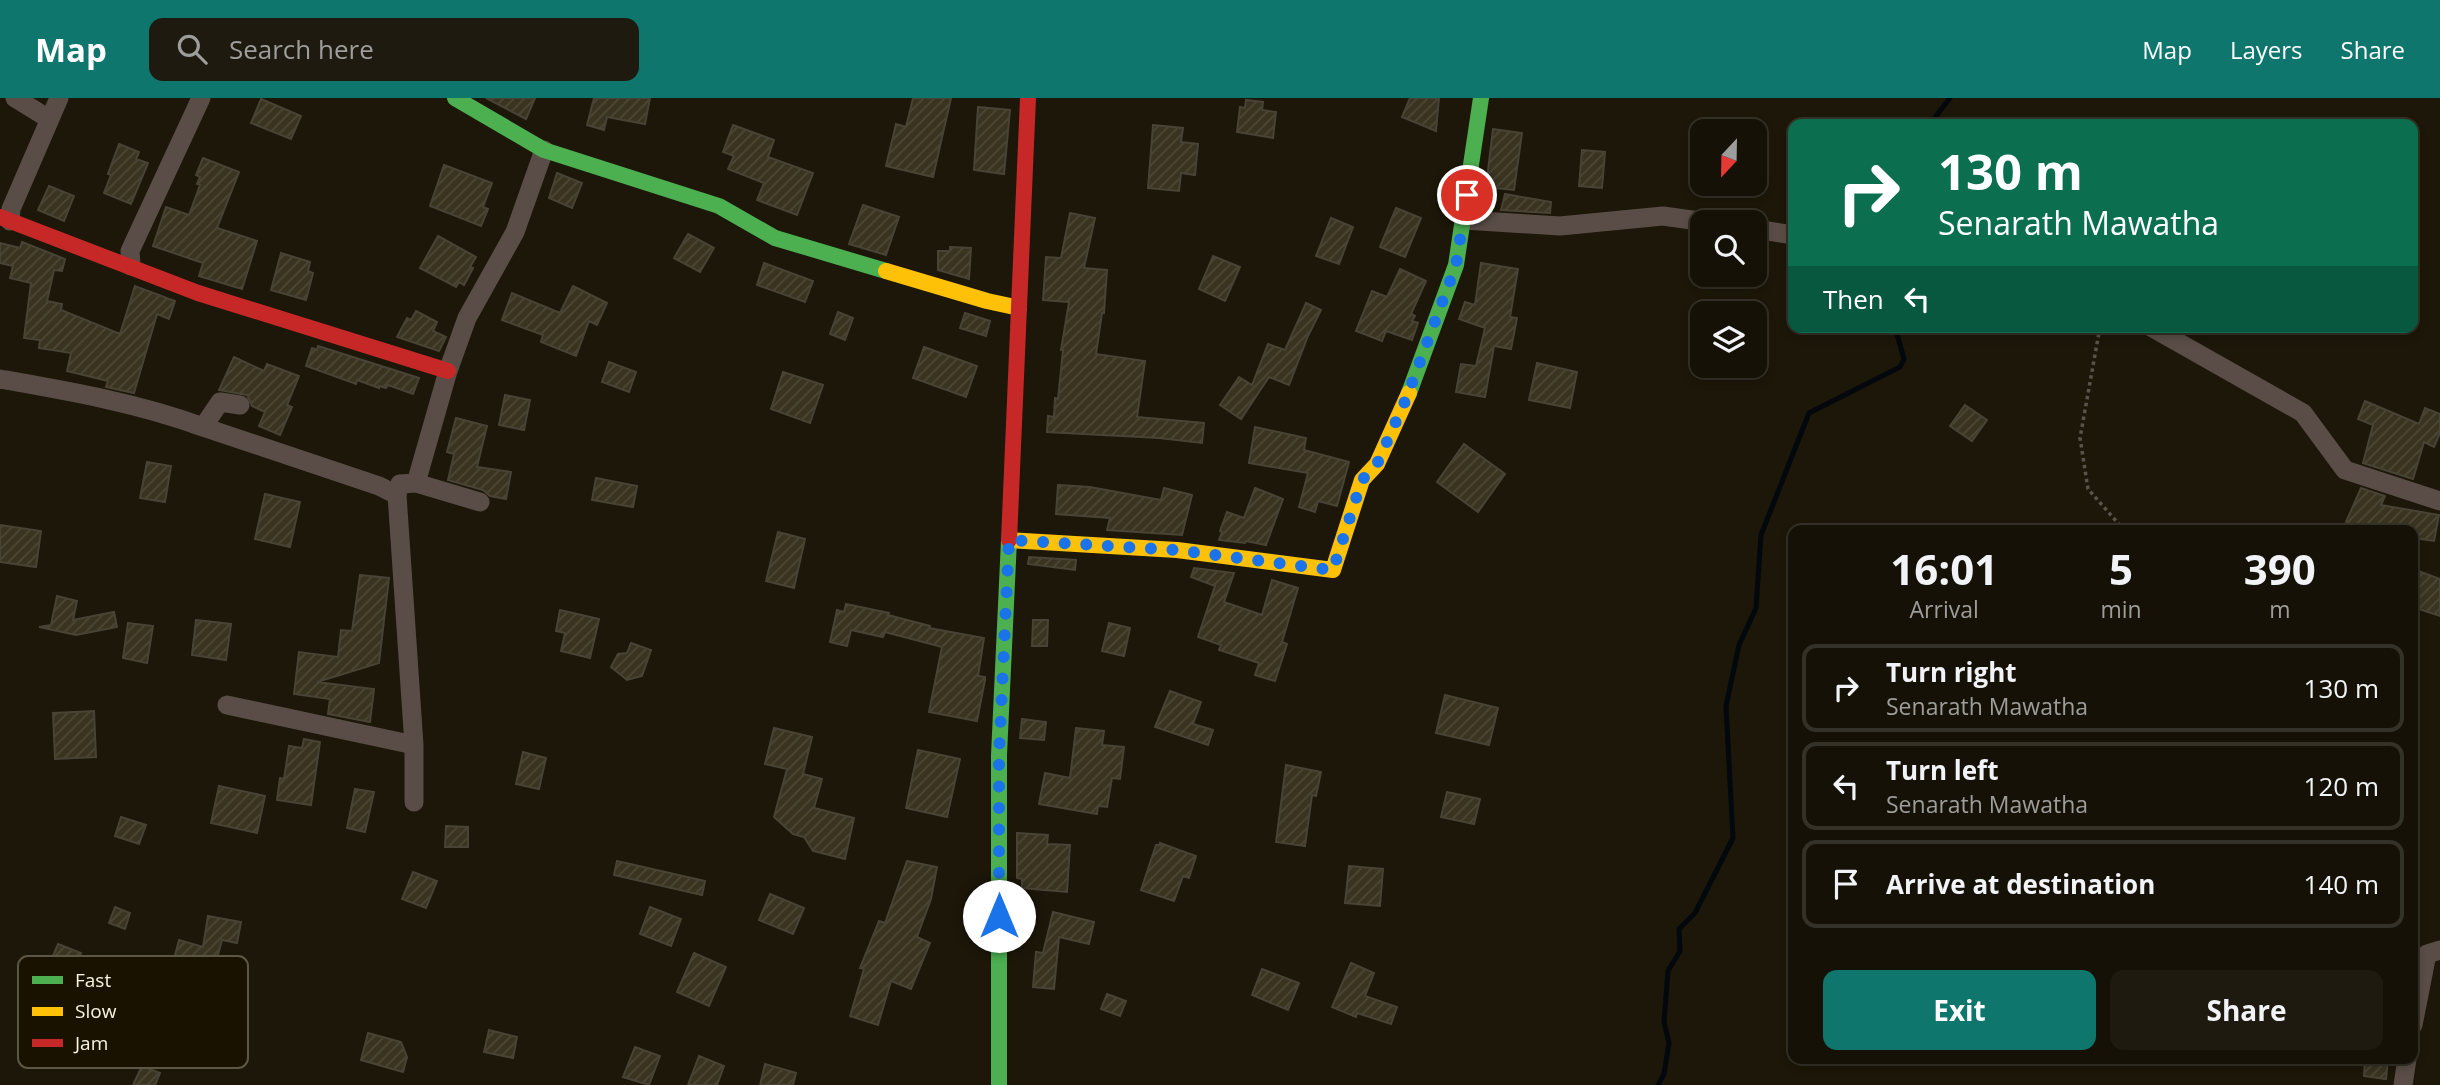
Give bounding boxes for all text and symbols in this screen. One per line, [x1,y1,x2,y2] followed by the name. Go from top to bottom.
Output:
[149,18,639,81] search box
[35,27,107,72] text: Map
[173,30,211,68] icon: search
[229,31,374,67] text: Search here
[2142,33,2192,66] text: Map
[2230,33,2303,66] text: Layers
[2341,33,2405,66] text: Share
[1690,119,1768,196] north arrow
[1690,119,1767,378] map controls
[1938,138,2083,204] text: 130 m
[1823,147,1914,238] icon: right
[1437,165,1497,225] pin
[1448,176,1486,214] icon: arrive
[1938,201,2219,244] text: Senarath Mawatha
[1690,210,1767,287] button: search
[1898,280,1936,318] icon: left
[1823,281,1884,317] text: Then
[1690,301,1767,378] button: layers
[1890,540,1998,597] text: 16:01
[2109,540,2133,597] text: 5
[2244,540,2316,597] text: 390
[1910,593,1979,625] text: Arrival
[2100,593,2142,625] text: min
[2269,593,2290,625] text: m
[1886,654,2017,690] text: Turn right
[1827,669,1865,707] icon: right
[2304,670,2379,706] text: 130 m
[1886,690,2088,722] text: Senarath Mawatha
[1886,752,1998,788] text: Turn left
[1827,767,1865,805] icon: left
[2304,768,2379,804] text: 120 m
[1886,788,2088,820] text: Senarath Mawatha
[1827,865,1865,903] icon: arrive
[1886,866,2155,902] text: Arrive at destination
[2304,866,2379,902] text: 140 m
[962,879,1036,953] position arrow
[18,956,248,1068] legend
[75,967,111,993] text: Fast
[1823,970,2096,1050] button: Exit
[2110,970,2383,1050] button: Share
[75,998,117,1024] text: Slow
[73,1030,108,1056] text: Jam

